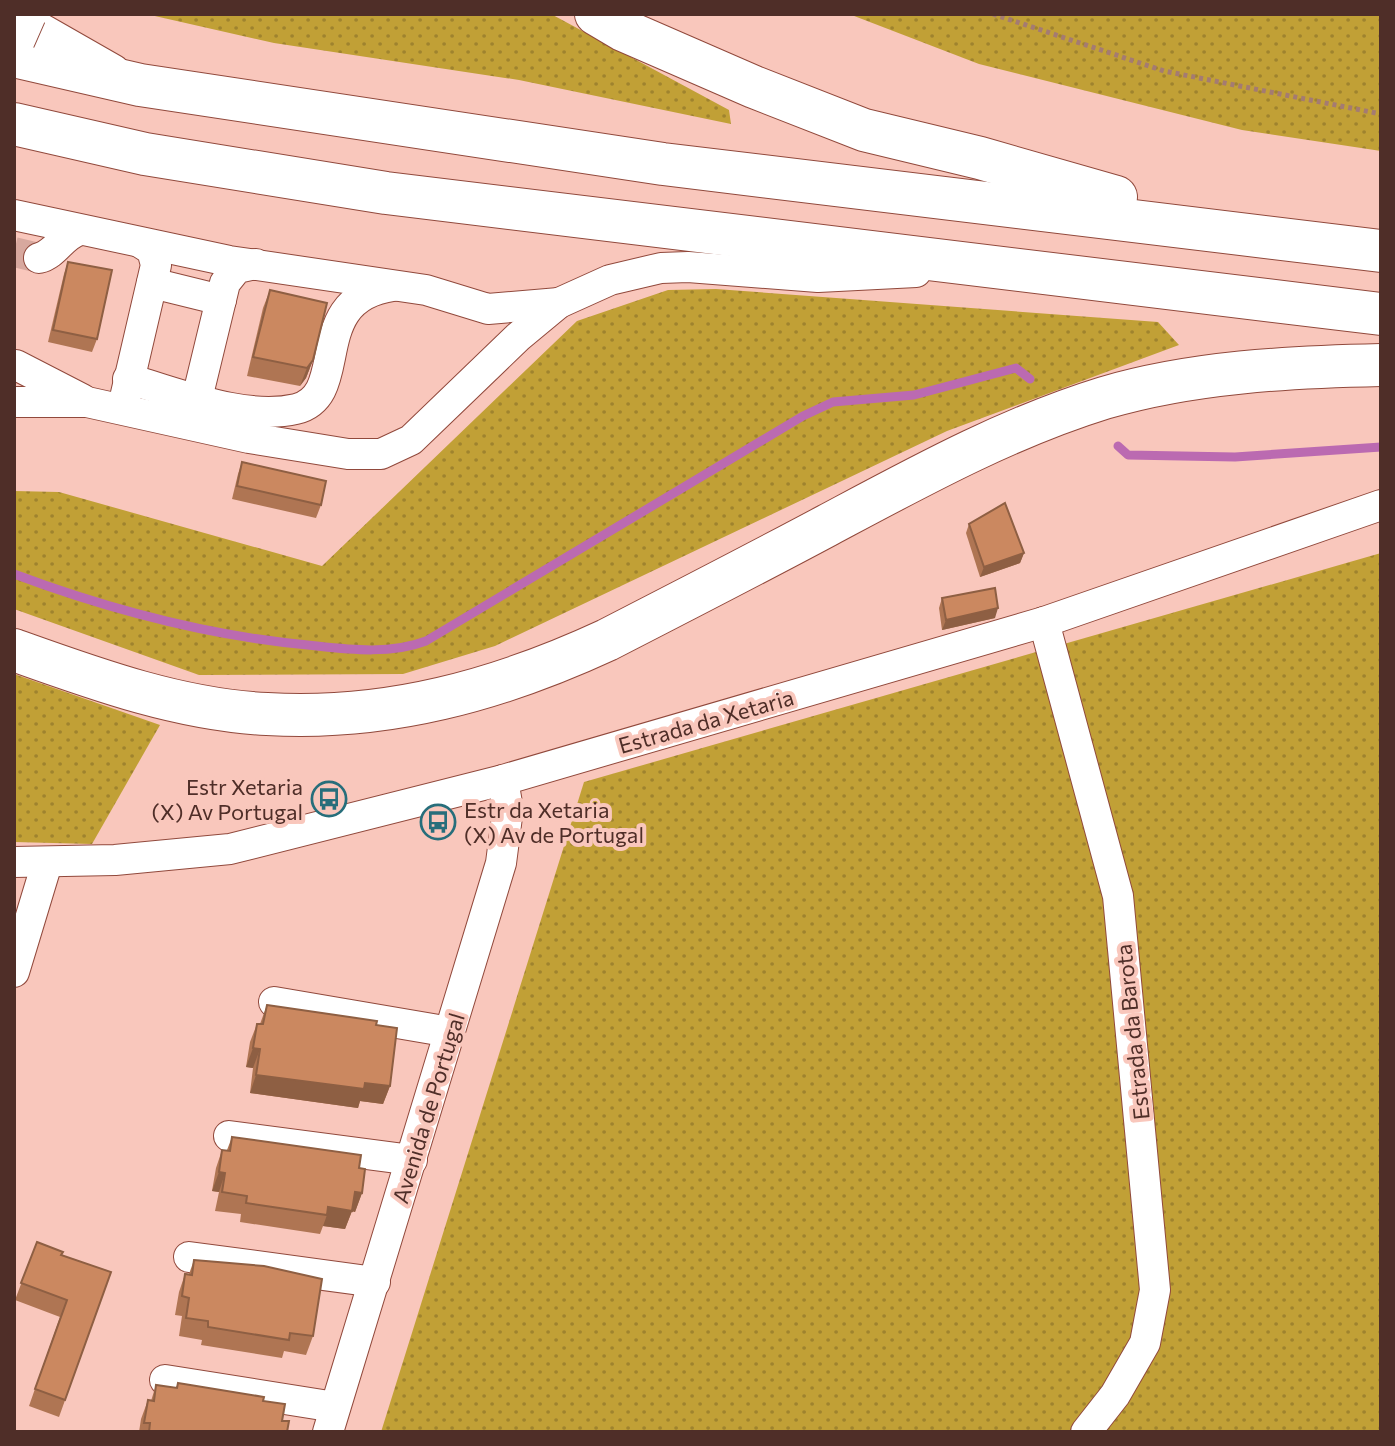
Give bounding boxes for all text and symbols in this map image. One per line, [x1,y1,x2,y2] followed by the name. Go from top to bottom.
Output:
[615,683,797,759] street label: Estrada da Xetaria
[152,773,303,825] place label: Estr Xetaria (X) Av Portugal
[310,780,348,818] bus stop icon: Estr Xetaria (X) Av Portugal
[464,796,644,848] place label: Estr da Xetaria (X) Av de Portugal
[419,803,457,841] bus stop icon: Estr da Xetaria (X) Av de Portugal
[1109,943,1155,1121] street label: Estrada da Barota
[386,1010,470,1206] street label: Avenida de Portugal

